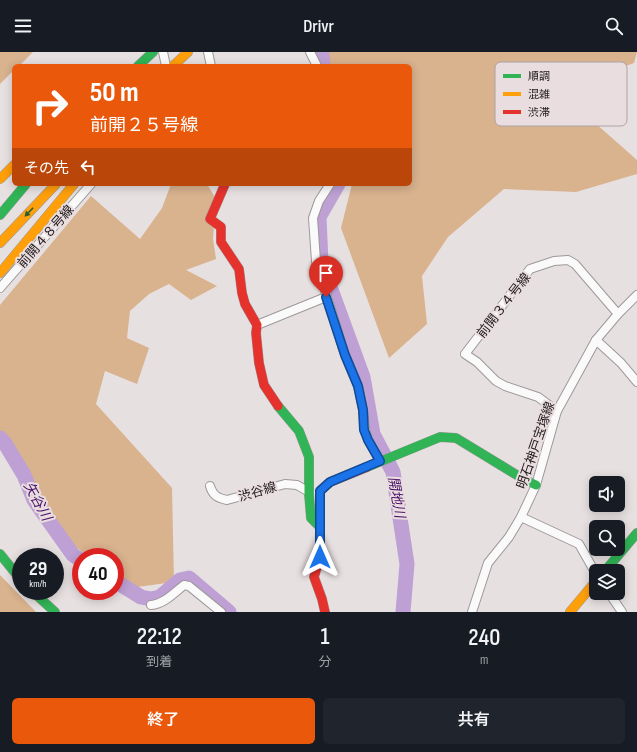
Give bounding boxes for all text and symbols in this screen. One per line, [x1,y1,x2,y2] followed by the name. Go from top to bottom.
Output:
[12,15,34,37] icon: menu
[603,15,625,37] icon: search
[303,16,334,37] text: Drivr
[495,62,627,126] legend
[528,70,550,83] text: 順調
[90,76,139,109] text: 50 m
[24,80,76,132] icon: right
[528,88,550,101] text: 混雑
[528,106,550,119] text: 渋滞
[90,115,198,136] text: 前開２５号線
[77,156,99,178] icon: left
[24,159,69,178] text: その先
[14,202,77,271] street label: 前開４８号線
[24,207,34,217] one-way arrow
[309,256,343,297] pin
[315,262,337,284] icon: arrive
[473,270,534,341] street label: 前開３４号線
[514,400,558,491] street label: 明石神戸宝塚線
[384,475,409,521] water label: 開地川
[589,476,625,600] map controls
[589,476,625,512] button: sound
[20,479,56,525] water label: 矢谷川
[236,479,278,505] street label: 渋谷線
[589,520,625,556] button: search
[299,536,341,578] position arrow
[72,548,124,600] speed limit sign: 40
[29,557,47,581] text: 29
[589,564,625,600] button: layers
[29,578,47,590] text: km/h
[137,622,182,651] text: 22:12
[321,622,330,651] text: 1
[468,623,500,652] text: 240
[480,652,488,668] text: m
[146,654,172,670] text: 到着
[319,654,332,670] text: 分
[12,698,315,744] button: 終了
[323,698,625,744] button: 共有

